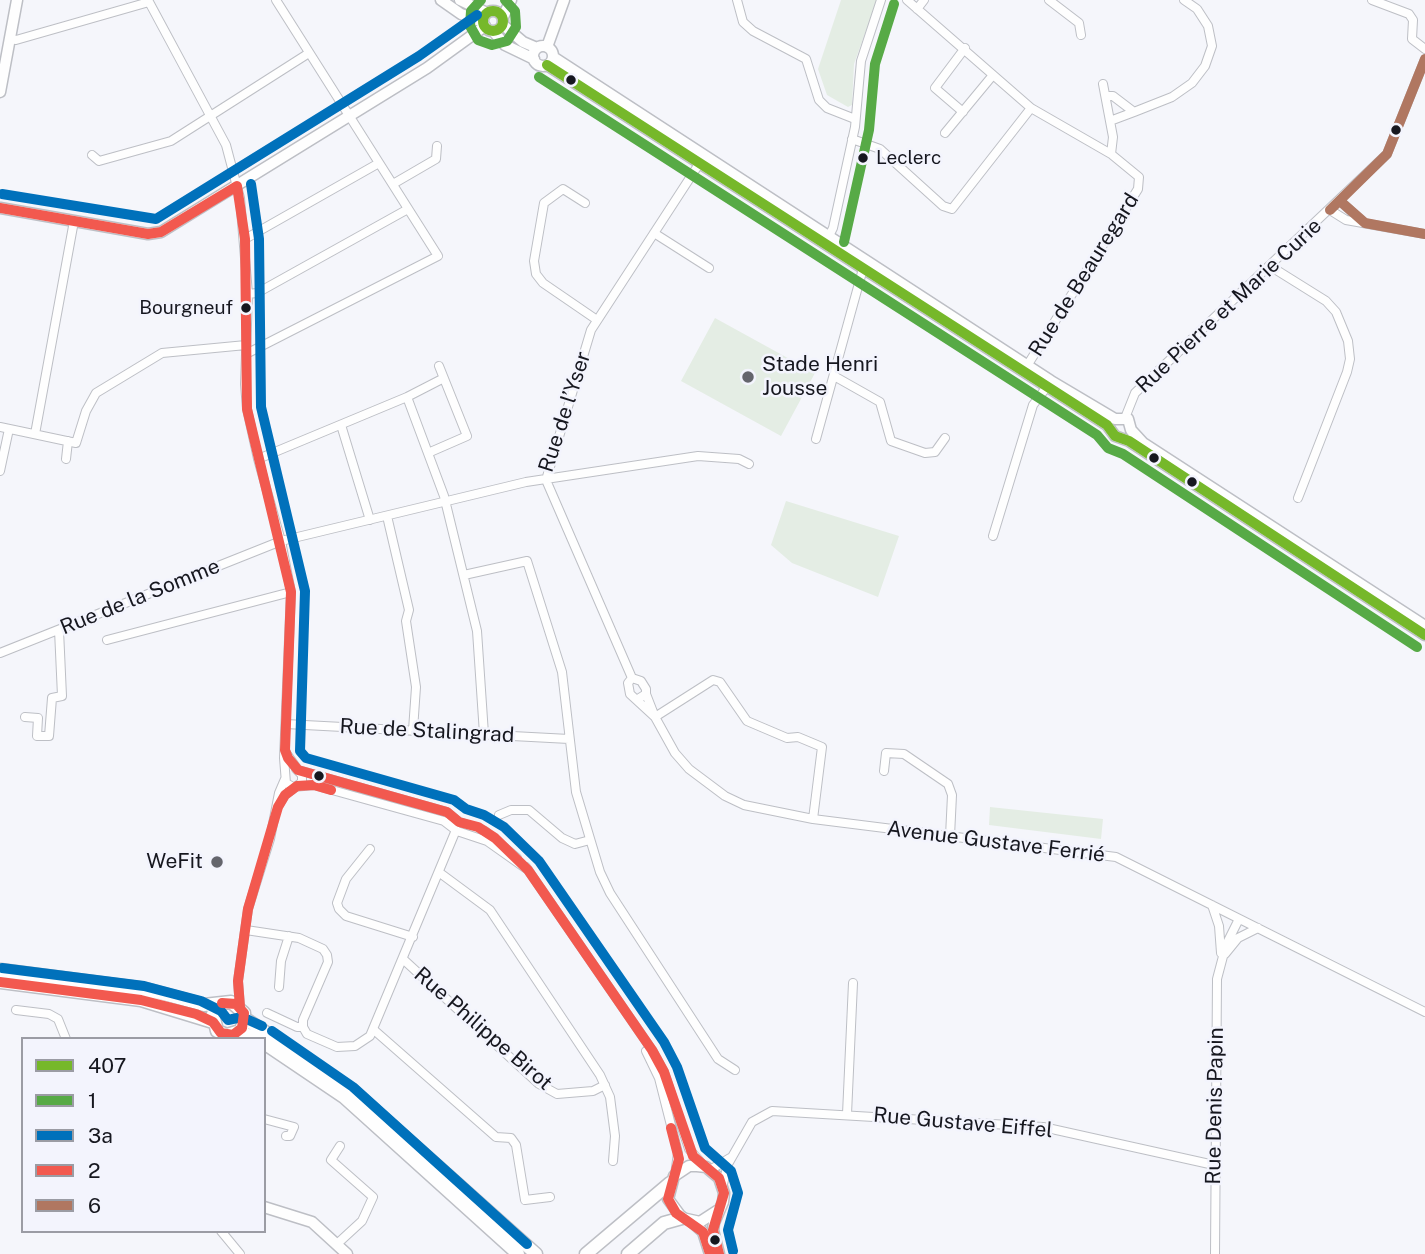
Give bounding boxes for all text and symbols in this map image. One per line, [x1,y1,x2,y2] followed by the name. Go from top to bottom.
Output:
[564,73,578,87] unlabelled marker
[1389,123,1403,137] unlabelled marker
[876,147,941,169] place label: Leclerc
[856,151,870,165] marker: Leclerc
[1024,189,1144,361] street label: Rue de Beauregard
[1131,213,1327,399] street label: Rue Pierre et Marie Curie
[139,297,233,319] place label: Bourgneuf
[239,301,253,315] marker: Bourgneuf
[534,349,596,475] street label: Rue de l’Yser
[762,352,878,402] place label: Stade Henri Jousse
[740,369,756,385] marker: Stade Henri Jousse
[1147,451,1161,465] unlabelled marker
[1185,475,1199,489] unlabelled marker
[57,553,223,641] street label: Rue de la Somme
[339,714,515,748] street label: Rue de Stalingrad
[312,769,326,783] unlabelled marker
[886,816,1106,868] street label: Avenue Gustave Ferrié
[146,849,203,875] place label: WeFit
[209,854,225,870] marker: WeFit
[409,962,557,1096] street label: Rue Philippe Birot
[1201,1027,1229,1185] street label: Rue Denis Papin
[21,1037,266,1233] legend
[88,1053,126,1078] text: 407
[88,1088,97,1113] text: 1
[872,1103,1054,1143] street label: Rue Gustave Eiffel
[88,1123,113,1148] text: 3a
[88,1158,101,1183] text: 2
[88,1193,101,1218] text: 6
[708,1233,722,1247] unlabelled marker

